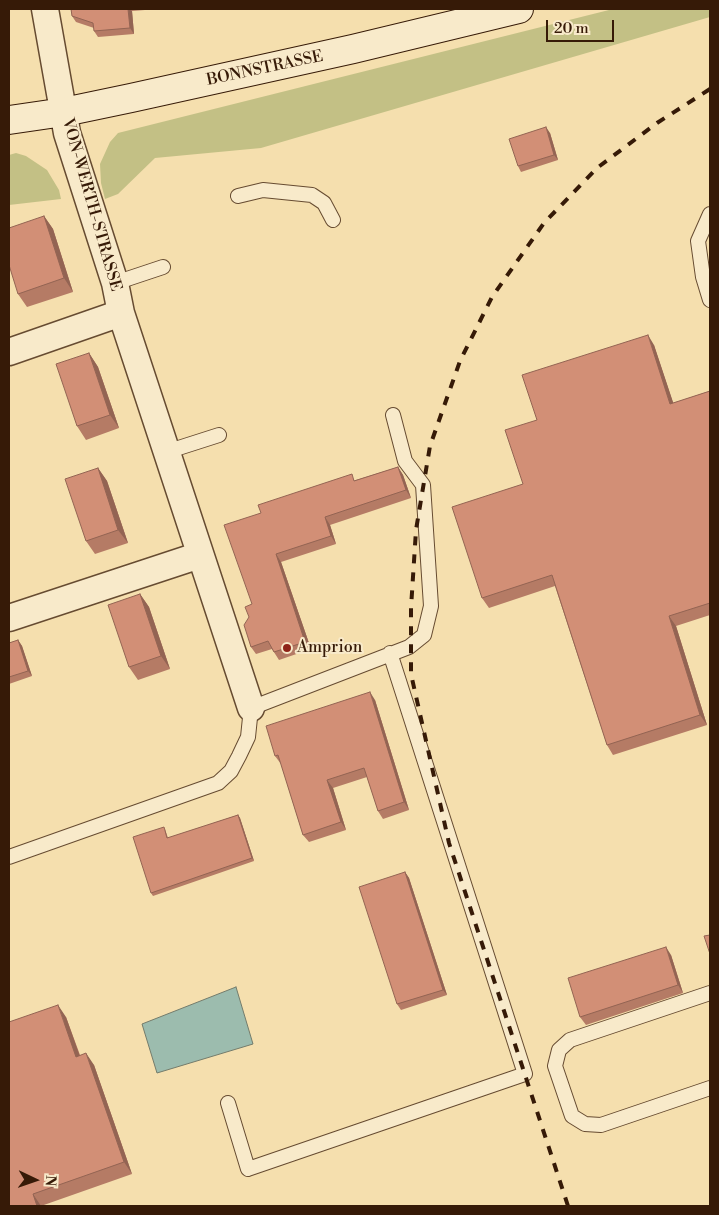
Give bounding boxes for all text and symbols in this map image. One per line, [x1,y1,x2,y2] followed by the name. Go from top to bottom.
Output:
[549,10,616,42] scale bar
[554,19,589,38] text: 20 m
[205,47,325,91] street label: BONNSTRASSE
[57,116,125,294] street label: VON-WERTH-STRASSE
[297,638,362,658] place label: Amprion
[281,642,293,654] marker: Amprion
[10,1155,60,1205] north arrow
[41,1175,59,1187] text: N

